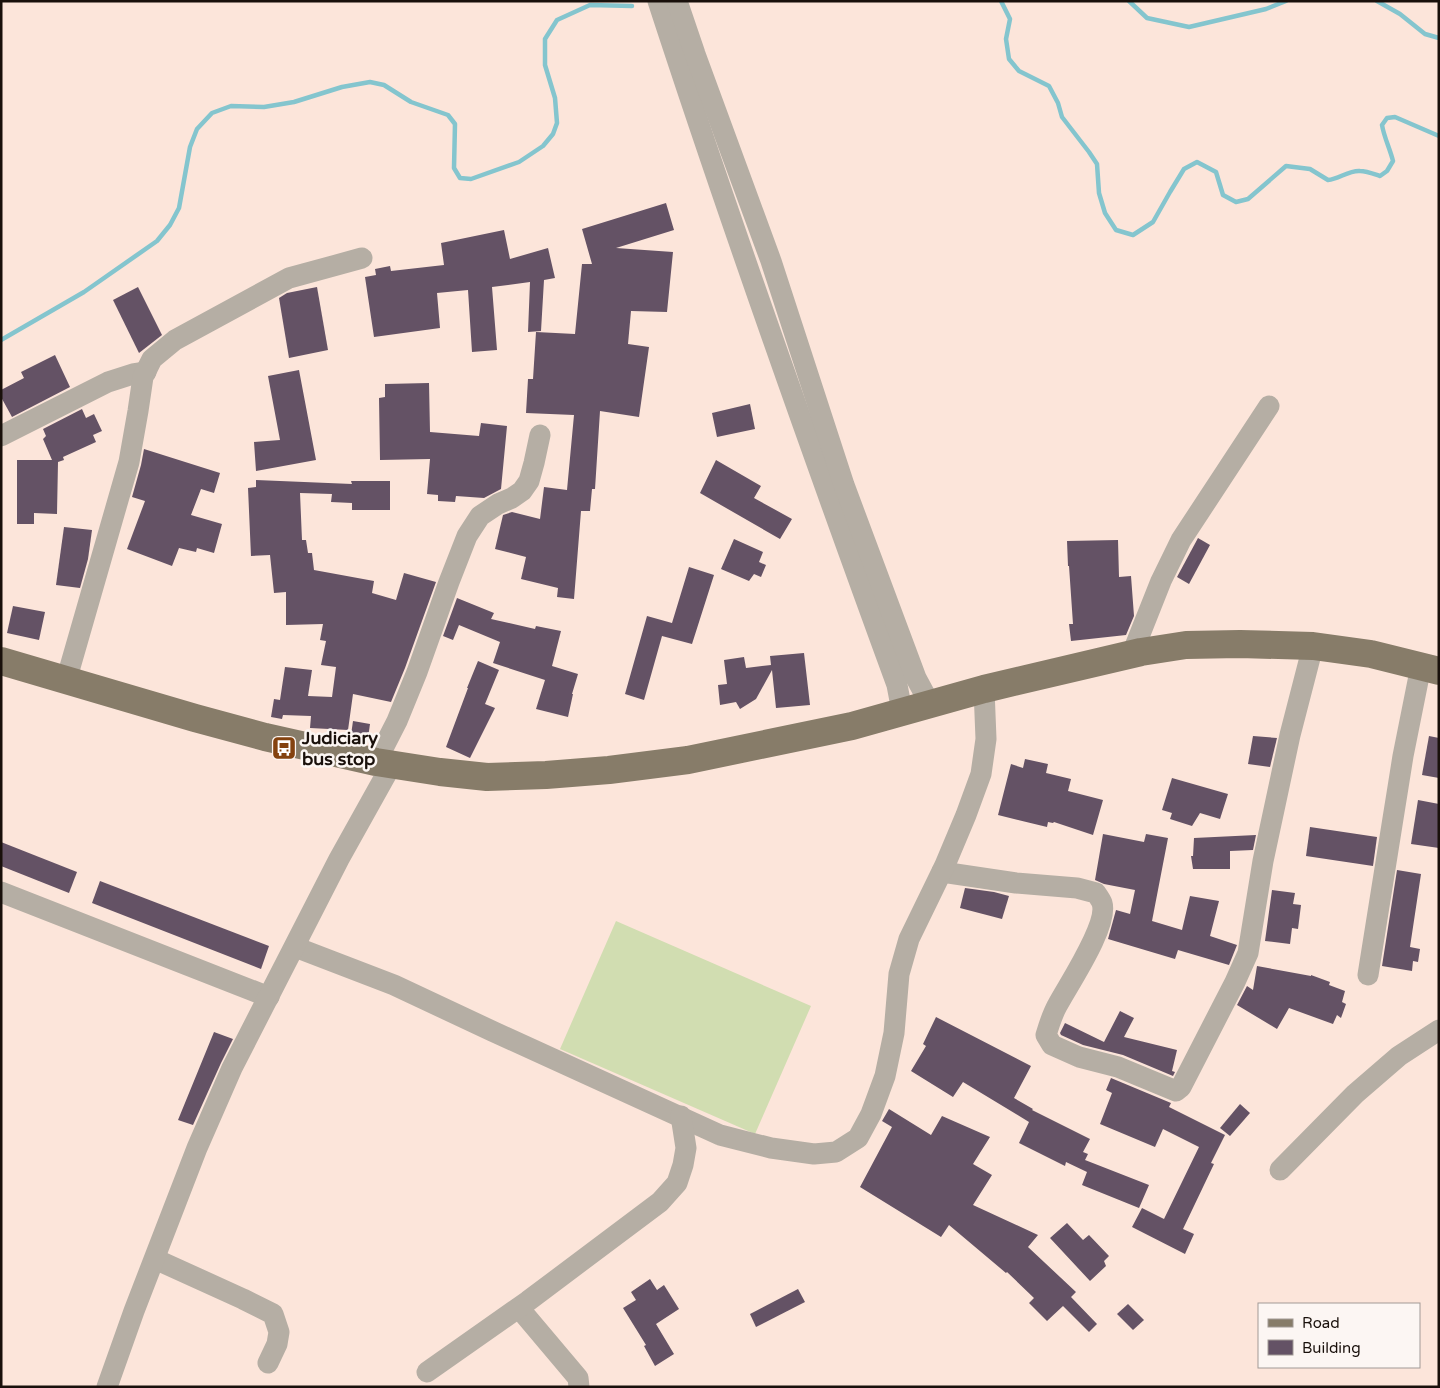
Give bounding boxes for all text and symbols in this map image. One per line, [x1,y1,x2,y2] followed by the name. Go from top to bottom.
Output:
[301,727,378,770] place label: Judiciary bus stop
[271,735,297,761] bus stop icon: Judiciary bus stop
[1258,1303,1420,1368] legend
[1302,1314,1340,1332] text: Road
[1302,1339,1361,1357] text: Building

